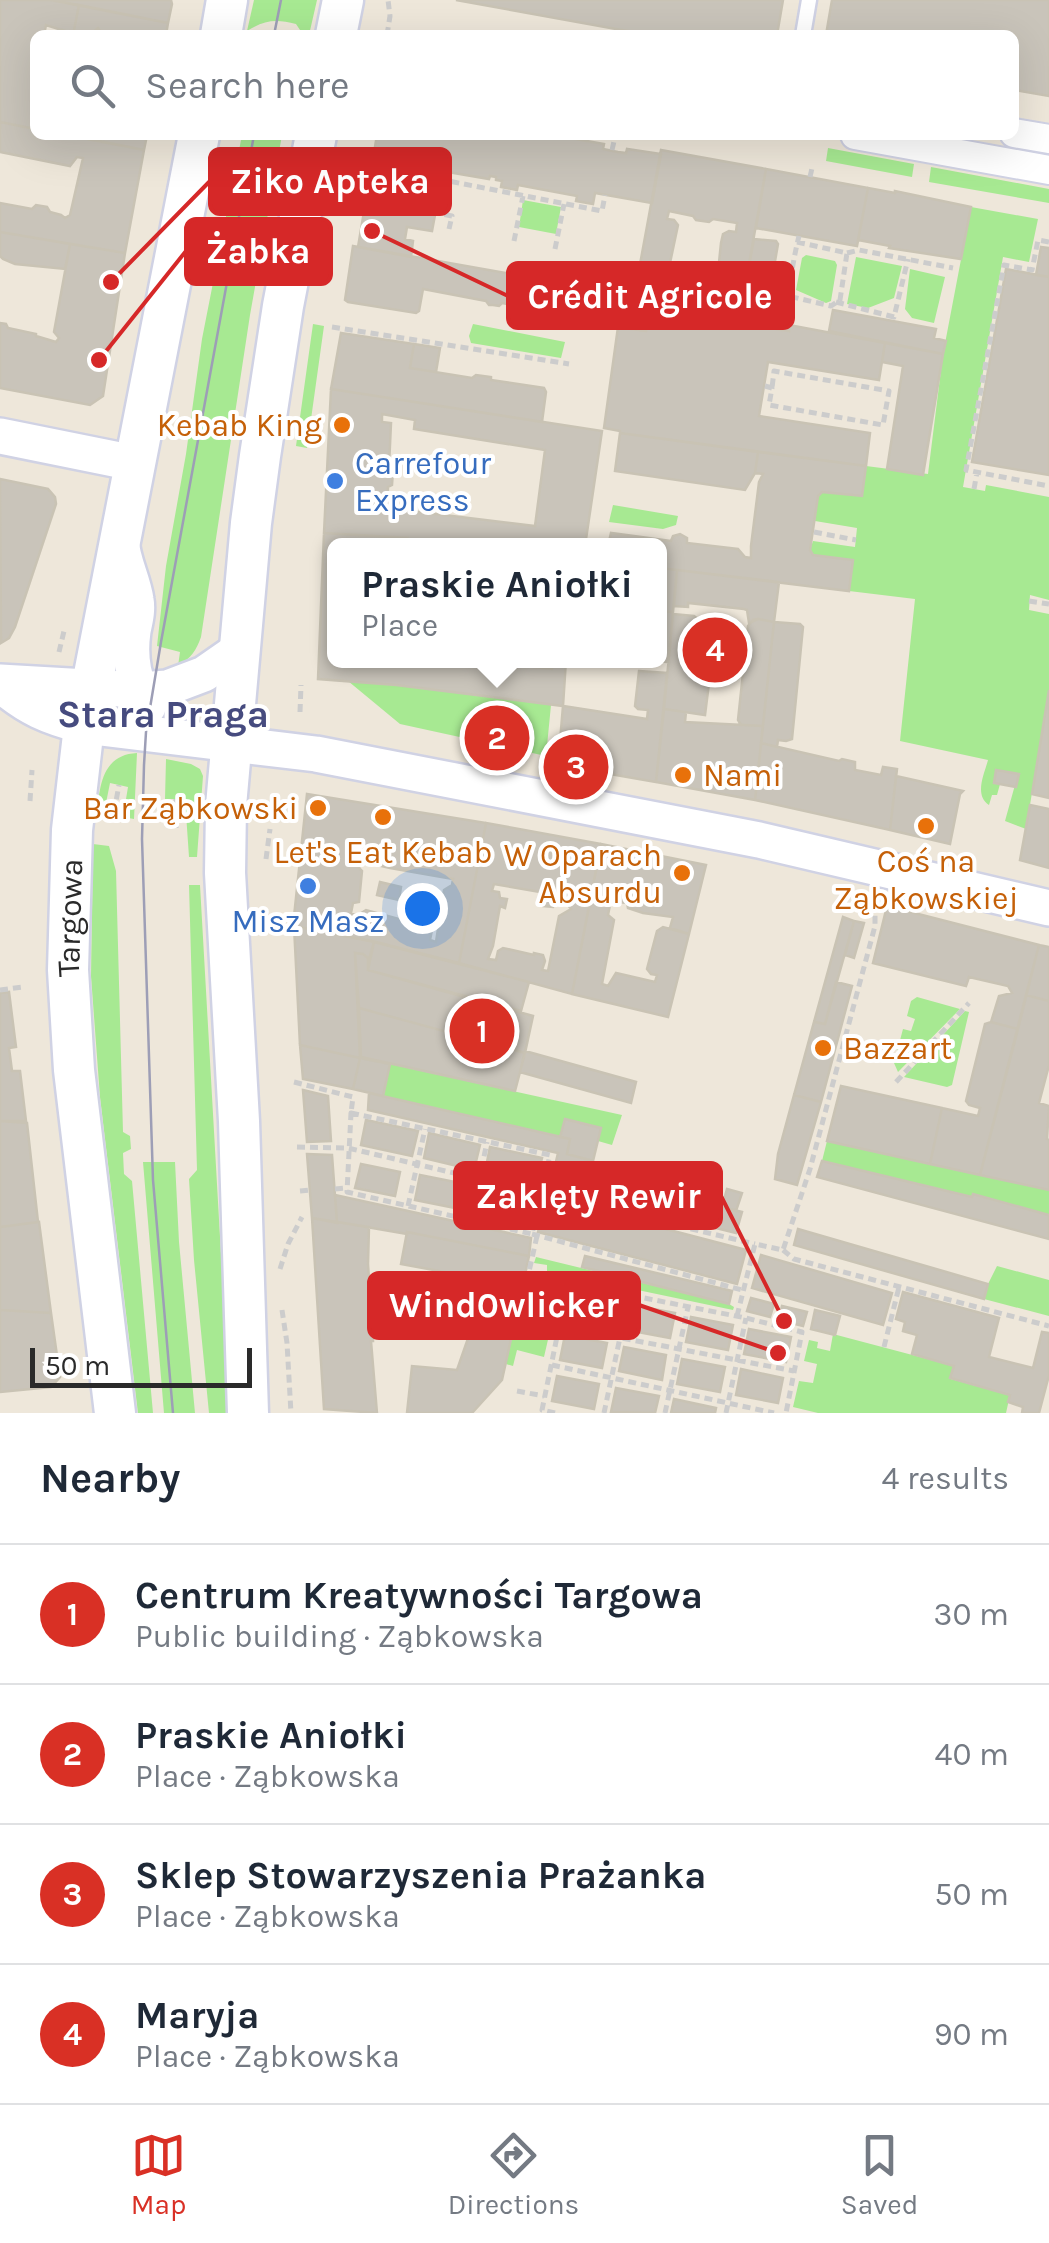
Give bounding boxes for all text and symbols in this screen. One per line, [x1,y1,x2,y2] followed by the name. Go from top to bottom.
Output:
[30,30,1019,140] search box
[65,58,120,113] icon: search
[145,63,349,108] text: Search here
[210,149,450,214] callout: Ziko Apteka
[230,161,430,202] text: Ziko Apteka
[186,219,331,284] callout: Żabka
[205,231,311,272] text: Żabka
[508,263,793,328] callout: Crédit Agricole
[527,276,773,318] text: Crédit Agricole
[157,407,322,444] place label: Kebab King
[331,414,353,436] marker: Kebab King
[355,445,492,519] place label: Carrefour Express
[324,470,346,492] marker: Carrefour Express
[327,538,667,668] popup
[361,562,633,607] text: Praskie Aniołki
[361,607,438,644] text: Place
[682,612,748,688] pin: 4
[57,692,269,737] district label: Stara Praga
[464,700,530,776] pin: 2
[544,730,608,804] pin: 3
[703,757,782,794] place label: Nami
[672,764,694,786] marker: Nami
[83,790,298,827] place label: Bar Ząbkowski
[307,797,329,819] marker: Bar Ząbkowski
[372,806,394,828] marker: Let's Eat Kebab
[915,815,937,837] marker: Coś na Ząbkowskiej
[274,834,492,871] place label: Let's Eat Kebab
[504,837,662,911] place label: W Oparach Absurdu
[833,843,1019,917] place label: Coś na Ząbkowskiej
[49,858,90,978] street label: Targowa
[671,862,693,884] marker: W Oparach Absurdu
[297,875,319,897] marker: Misz Masz
[397,883,448,934] your location
[232,903,384,940] place label: Misz Masz
[450,994,514,1068] pin: 1
[843,1030,952,1067] place label: Bazzart
[812,1037,834,1059] marker: Bazzart
[455,1163,721,1228] callout: Zaklęty Rewir
[475,1176,701,1218] text: Zaklęty Rewir
[369,1273,639,1338] callout: Wind0wlicker
[389,1285,619,1326] text: Wind0wlicker
[30,1343,252,1388] scale bar
[45,1349,110,1382] text: 50 m
[40,1453,180,1503] text: Nearby
[882,1460,1009,1497] text: 4 results
[135,1573,703,1618] text: Centrum Kreatywności Targowa
[67,1596,78,1633] text: 1
[934,1596,1009,1633] text: 30 m
[135,1618,544,1655] text: Public building · Ząbkowska
[135,1713,407,1758] text: Praskie Aniołki
[63,1736,82,1773] text: 2
[935,1736,1009,1773] text: 40 m
[135,1758,400,1795] text: Place · Ząbkowska
[135,1853,706,1898] text: Sklep Stowarzyszenia Prażanka
[63,1876,82,1913] text: 3
[934,1876,1009,1913] text: 50 m
[135,1898,400,1935] text: Place · Ząbkowska
[135,1993,259,2038] text: Maryja
[63,2016,82,2053] text: 4
[934,2016,1009,2053] text: 90 m
[135,2038,400,2075] text: Place · Ząbkowska
[131,2128,186,2221] tab: Map
[448,2128,579,2221] tab: Directions
[841,2128,918,2221] tab: Saved

